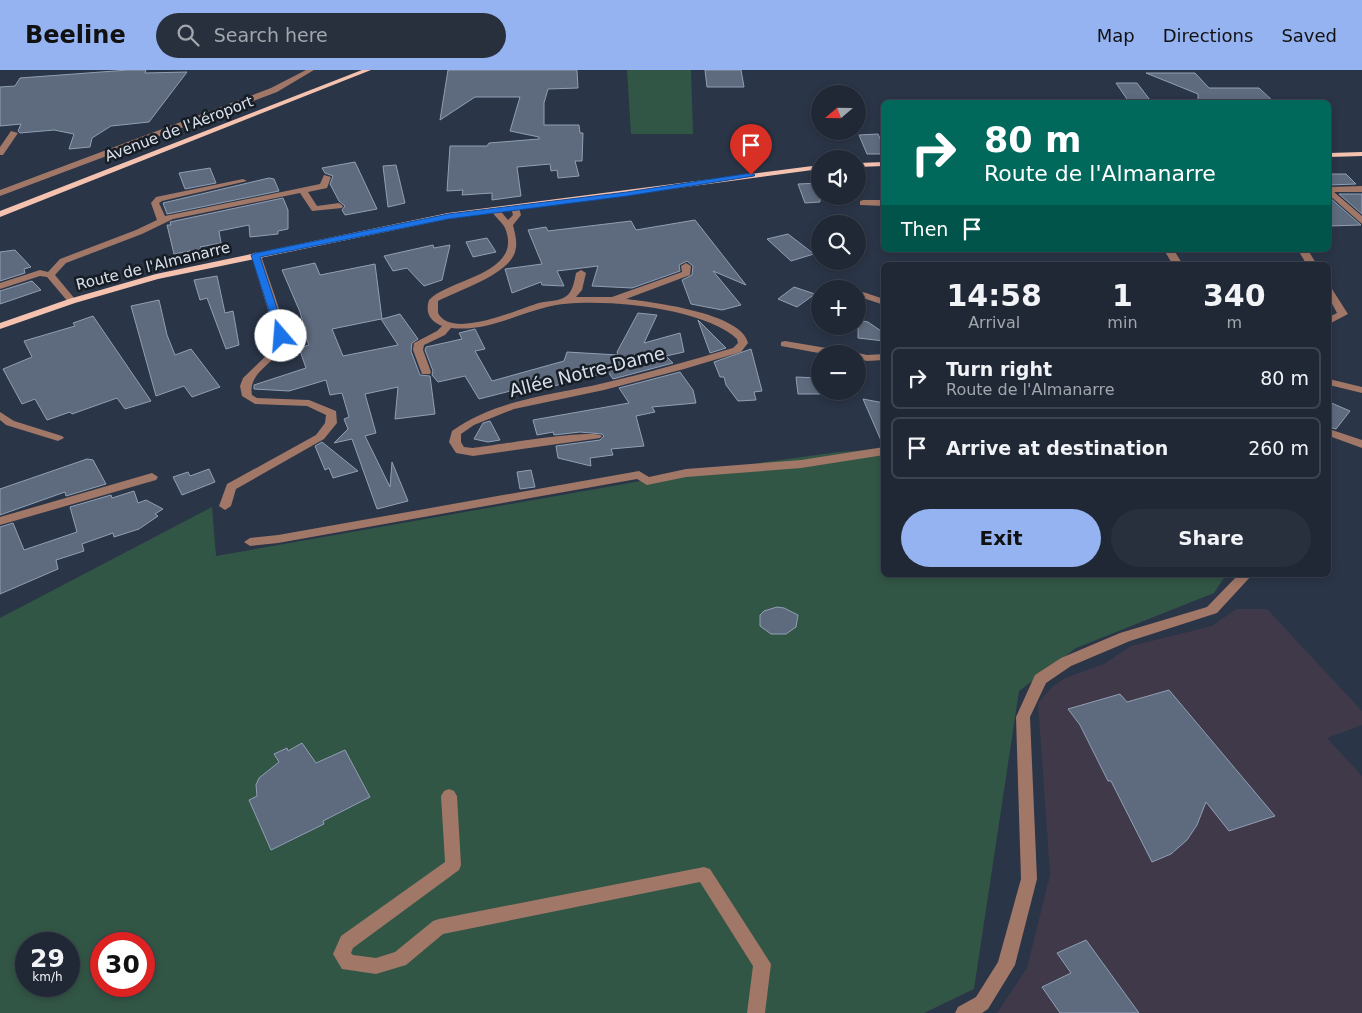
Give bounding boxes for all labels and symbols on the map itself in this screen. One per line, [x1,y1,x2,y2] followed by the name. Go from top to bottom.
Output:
[811,85,866,140] north arrow
[102,92,256,166] street label: Avenue de l'Aéroport
[730,124,772,175] pin
[74,238,232,294] street label: Route de l'Almanarre
[254,309,306,361] position arrow
[507,342,667,401] street label: Allée Notre-Dame
[90,932,155,997] speed limit sign: 30

